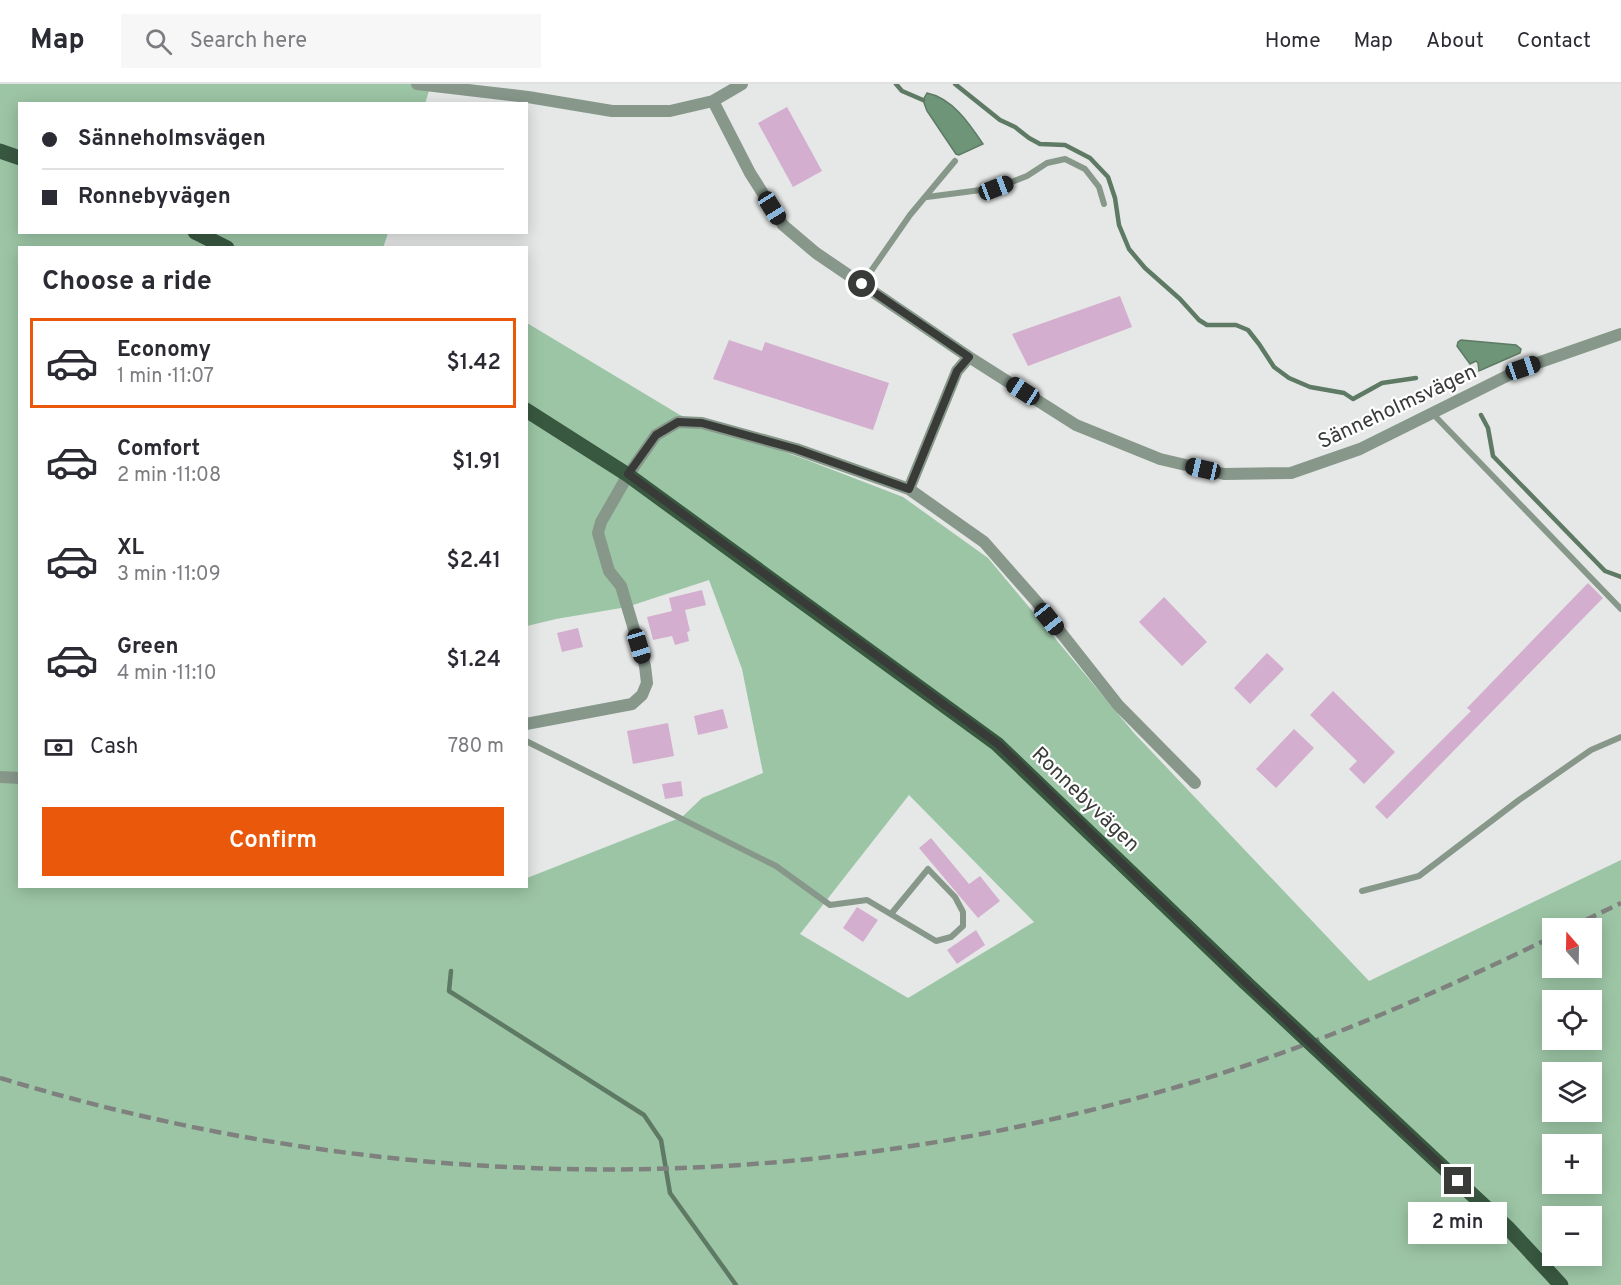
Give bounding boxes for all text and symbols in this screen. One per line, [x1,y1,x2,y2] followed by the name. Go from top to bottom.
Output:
[121,14,541,68] search box
[30,23,85,59] text: Map
[142,25,175,58] icon: search
[190,28,307,55] text: Search here
[1265,28,1321,55] text: Home
[1354,28,1393,55] text: Map
[1426,28,1484,55] text: About
[1517,28,1591,55] text: Contact
[78,126,266,153] text: Sänneholmsvägen
[976,173,1016,203] car
[78,184,231,211] text: Ronnebyvägen
[755,188,789,228] car
[42,265,212,299] text: Choose a ride
[848,270,875,297] route start
[45,336,99,390] icon: car
[117,337,211,364] text: Economy
[447,350,501,377] text: $1.42
[1503,354,1543,382] car
[1314,359,1481,456] street label: Sänneholmsvägen
[117,364,214,390] text: 1 min · 11:07
[1003,374,1043,408] car
[45,435,99,489] icon: car
[117,436,200,463] text: Comfort
[452,449,501,476] text: $1.91
[1183,456,1223,482] car
[117,463,221,489] text: 2 min · 11:08
[45,534,99,588] icon: car
[117,535,144,562] text: XL
[447,548,501,575] text: $2.41
[117,562,221,588] text: 3 min · 11:09
[1031,599,1067,639] car
[625,626,653,666] car
[45,633,99,687] icon: car
[117,634,179,661] text: Green
[447,647,501,674] text: $1.24
[117,661,217,687] text: 4 min · 11:10
[42,731,75,764] icon: cash
[90,734,139,761] text: Cash
[448,734,504,760] text: 780 m
[1025,742,1145,859] street label: Ronnebyvägen
[42,807,504,876] button: Confirm
[1542,918,1602,978] north arrow
[1542,918,1602,1266] map controls
[1542,990,1602,1050] button: locate
[1542,1062,1602,1122] button: layers
[1542,1134,1602,1194] button: +
[1444,1167,1471,1194] route end
[1408,1202,1508,1244] callout: 2 min
[1542,1206,1602,1266] button: −
[1432,1210,1483,1236] text: 2 min

